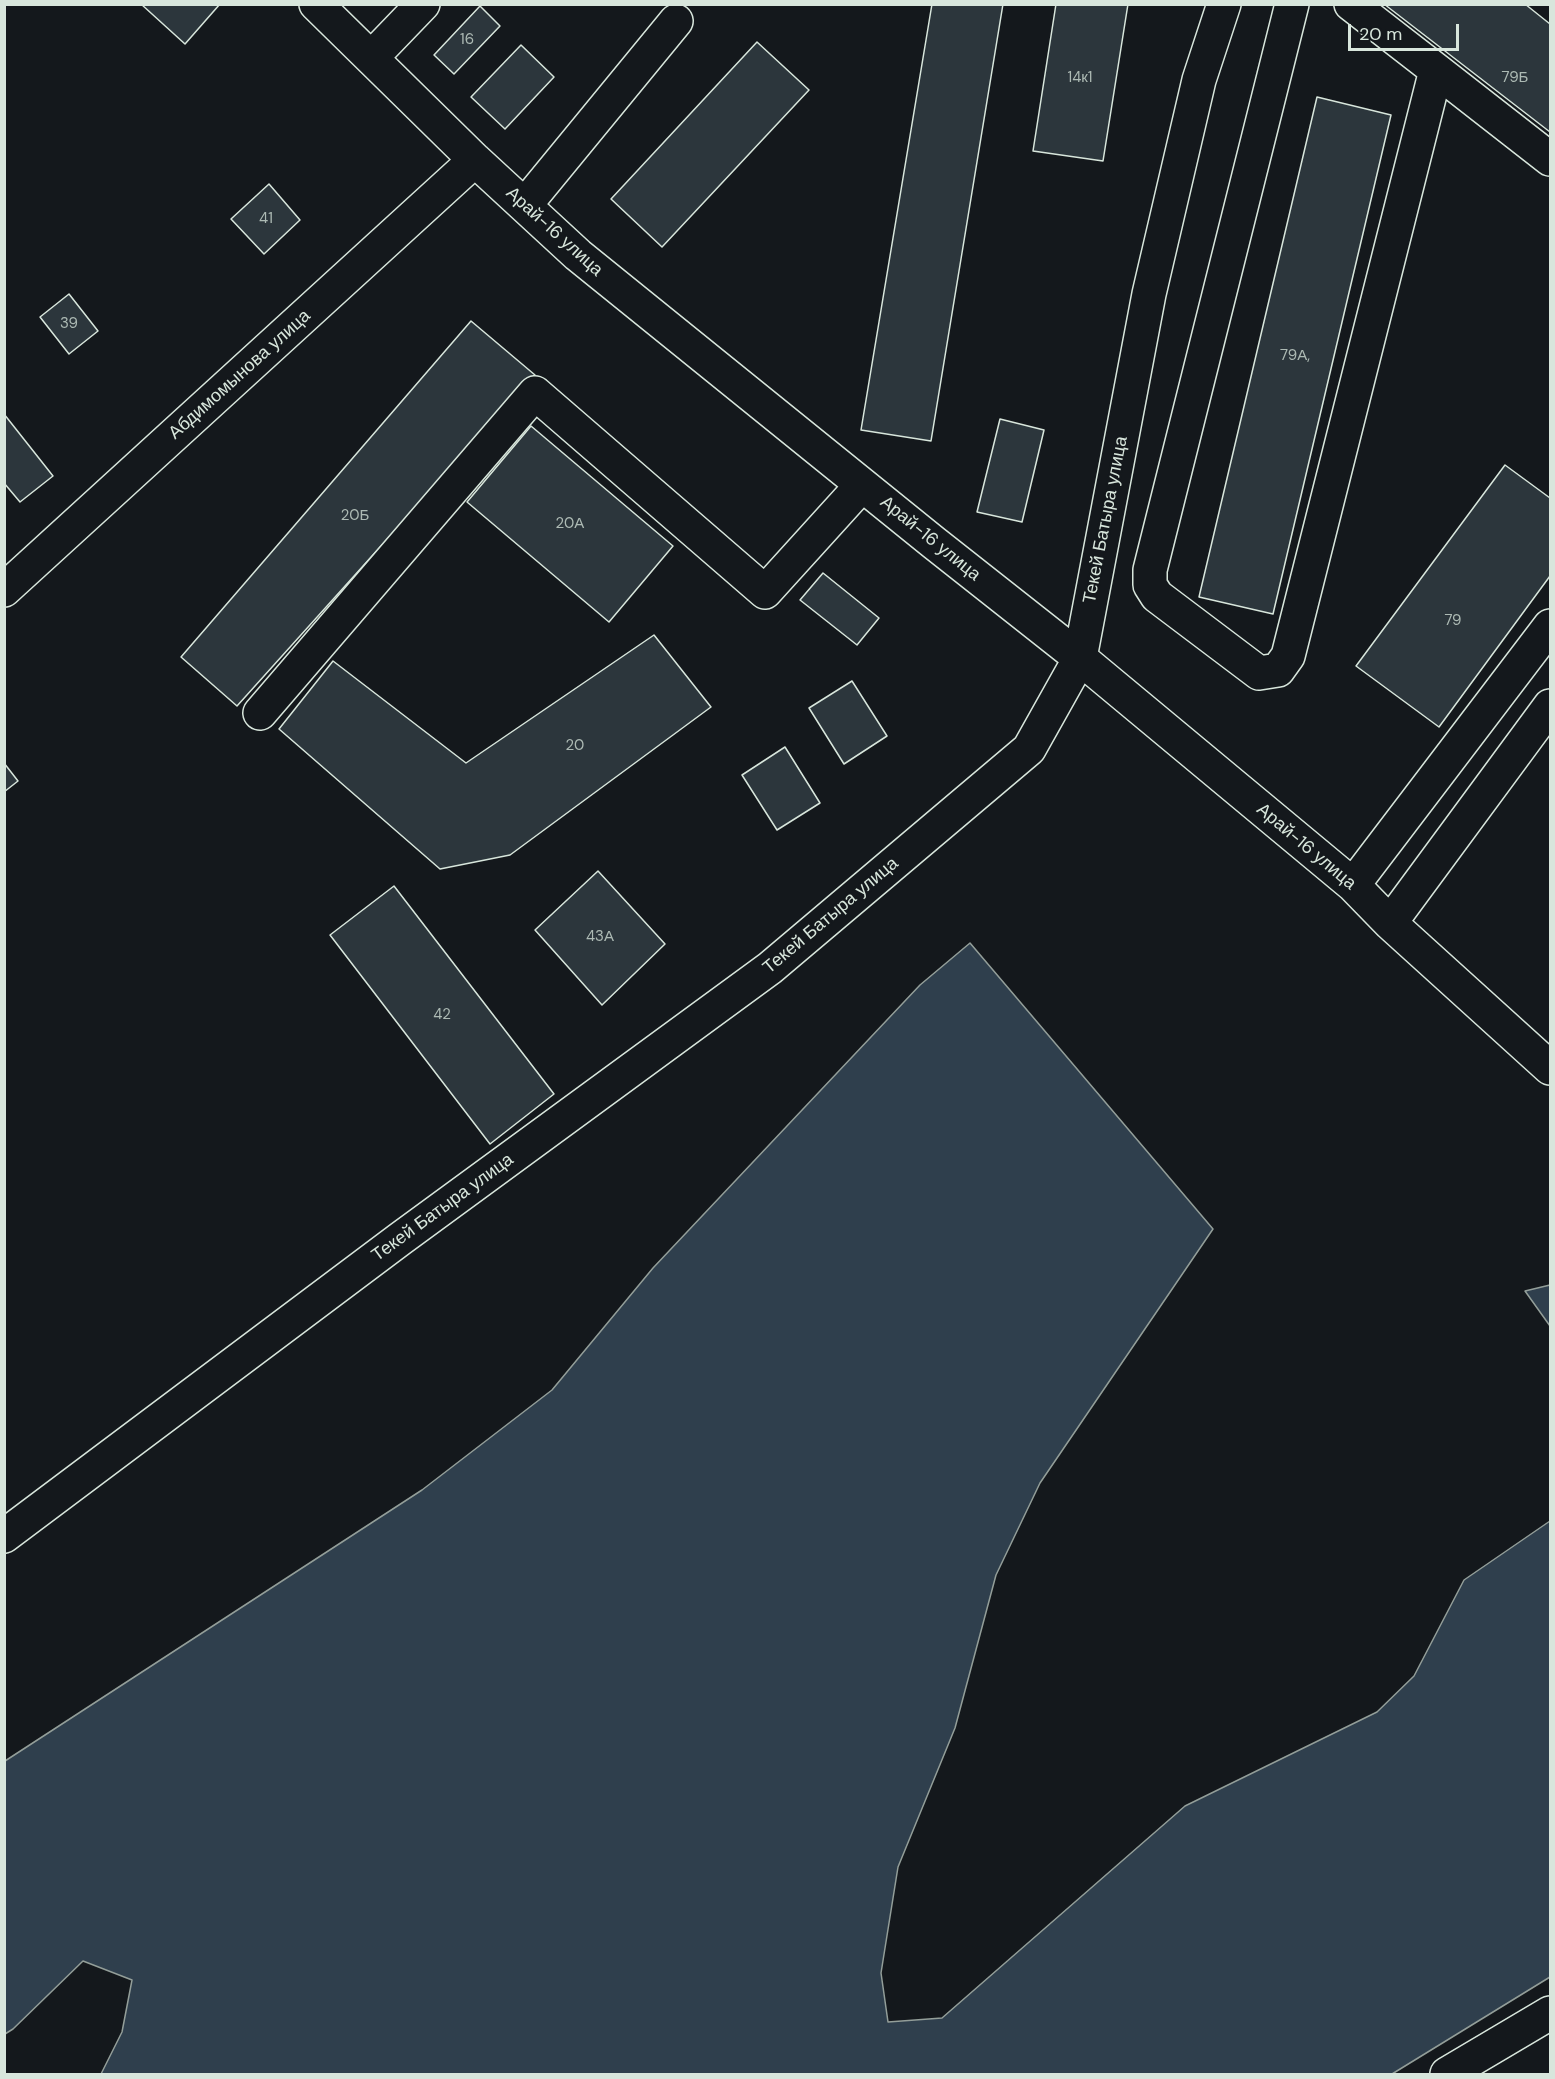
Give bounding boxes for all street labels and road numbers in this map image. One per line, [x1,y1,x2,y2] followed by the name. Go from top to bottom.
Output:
[501,183,607,281] street label: Арай-16 улица
[165,306,315,444] street label: Абдимомынова улица
[1079,435,1133,605] street label: Текей Батыра улица
[875,492,985,586] street label: Арай-16 улица
[1252,799,1360,895] street label: Арай-16 улица
[759,853,903,979] street label: Текей Батыра улица
[368,1149,518,1267] street label: Текей Батыра улица

